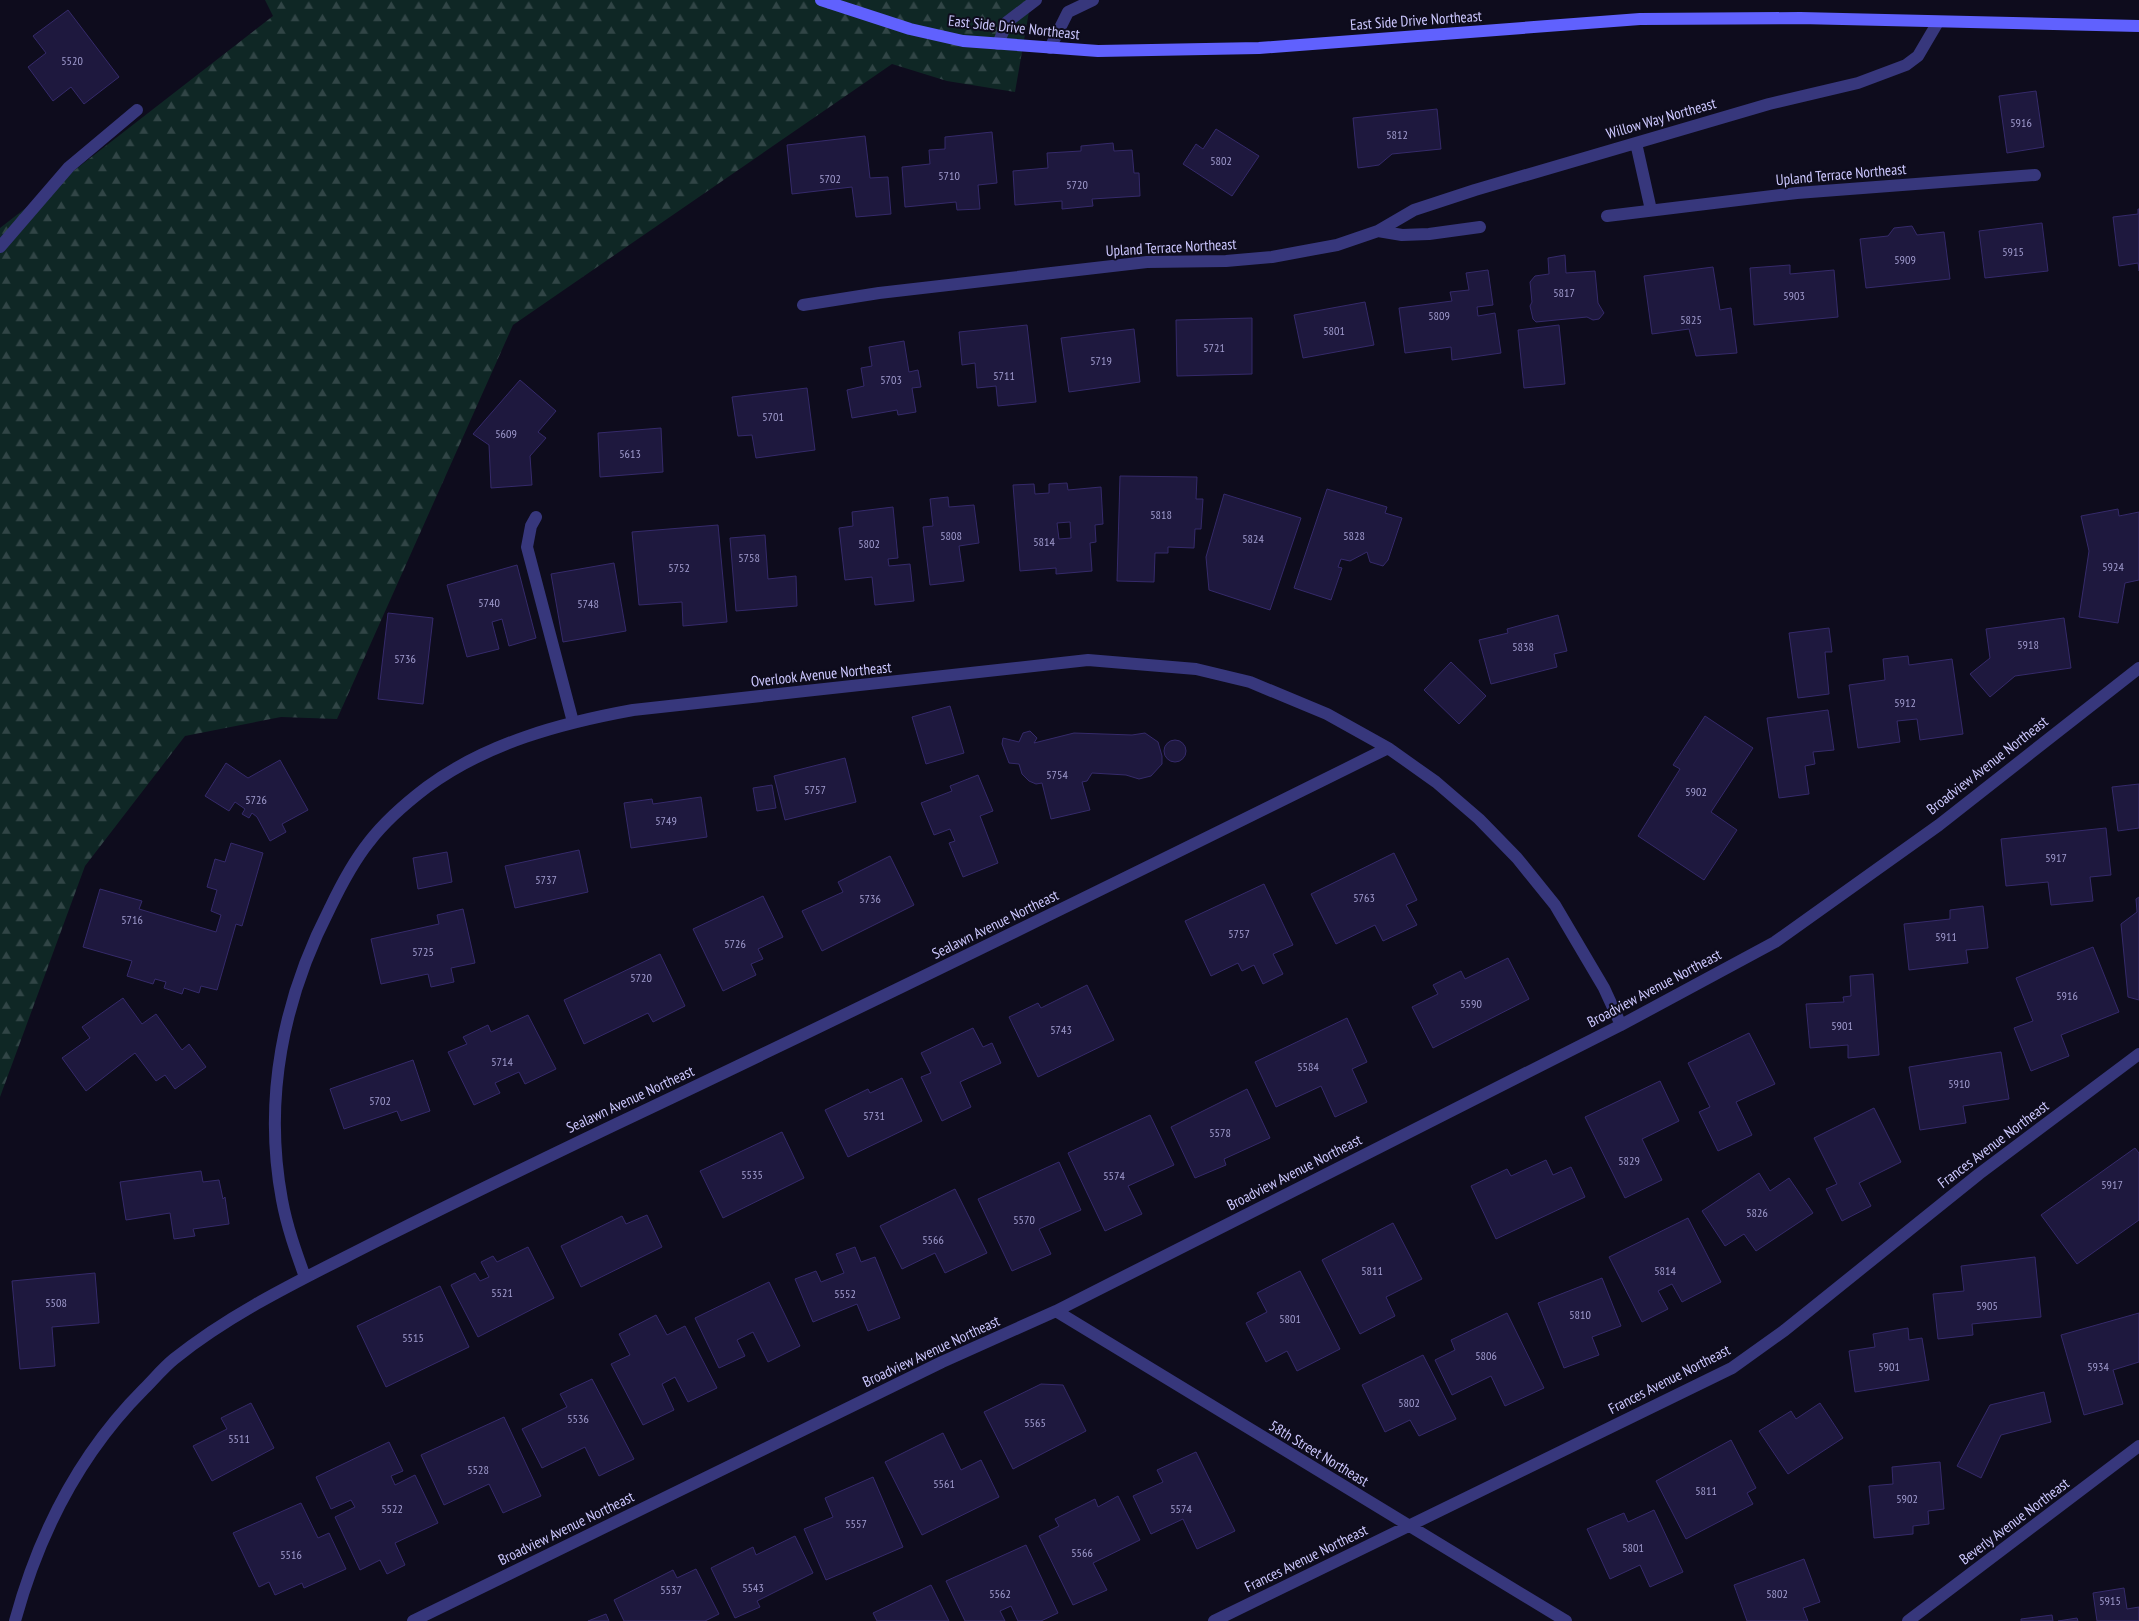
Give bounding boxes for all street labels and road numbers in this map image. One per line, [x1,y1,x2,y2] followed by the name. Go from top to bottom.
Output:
[1350,6,1482,34] street label: East Side Drive Northeast
[947,11,1081,43] street label: East Side Drive Northeast
[1604,93,1718,143] street label: Willow Way Northeast
[1775,159,1907,189] street label: Upland Terrace Northeast
[1105,234,1237,260] street label: Upland Terrace Northeast
[750,657,892,691] street label: Overlook Avenue Northeast
[1922,712,2052,818] street label: Broadview Avenue Northeast
[929,885,1061,963] street label: Sealawn Avenue Northeast
[1584,945,1724,1031] street label: Broadview Avenue Northeast
[563,1061,697,1137] street label: Sealawn Avenue Northeast
[1934,1096,2052,1192] street label: Frances Avenue Northeast
[1223,1130,1365,1214] street label: Broadview Avenue Northeast
[860,1311,1002,1391] street label: Broadview Avenue Northeast
[1605,1340,1733,1418] street label: Frances Avenue Northeast
[1266,1416,1372,1490] street label: 58th Street Northeast
[1955,1473,2073,1569] street label: Beverly Avenue Northeast
[495,1487,637,1569] street label: Broadview Avenue Northeast
[1241,1520,1371,1596] street label: Frances Avenue Northeast

